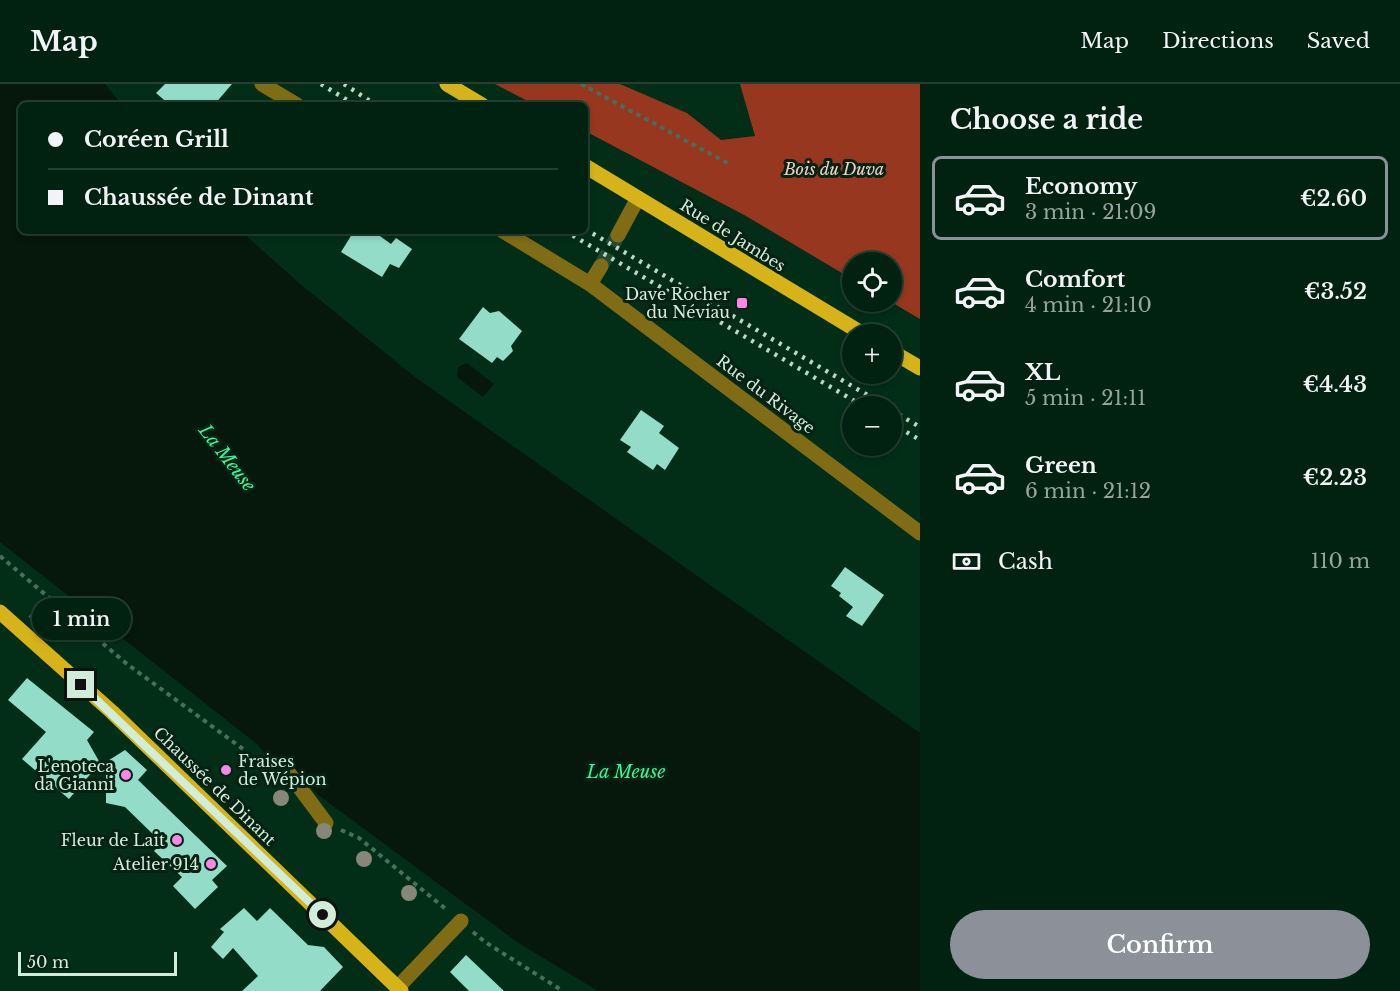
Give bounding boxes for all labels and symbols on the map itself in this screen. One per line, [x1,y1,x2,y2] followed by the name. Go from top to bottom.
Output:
[783,159,884,179] park label: Bois du Duva
[677,195,789,275] street label: Rue de Jambes
[625,284,730,322] place label: Dave Rocher du Néviau
[735,296,749,310] marker: Dave Rocher du Néviau
[713,350,819,438] street label: Rue du Rivage
[193,419,260,496] water label: La Meuse
[32,598,130,640] callout: 1 min
[67,671,94,698] route end
[150,723,280,849] street label: Chaussée de Dinant
[238,751,326,789] place label: Fraises de Wépion
[34,756,115,794] place label: L'enoteca da Gianni
[586,761,665,783] water label: La Meuse
[219,763,233,777] marker: Fraises de Wépion
[119,768,133,782] marker: L'enoteca da Gianni
[61,830,165,850] place label: Fleur de Lait
[170,833,184,847] marker: Fleur de Lait
[112,854,199,874] place label: Atelier 914
[204,857,218,871] marker: Atelier 914
[309,901,336,928] route start
[18,949,177,976] scale bar

